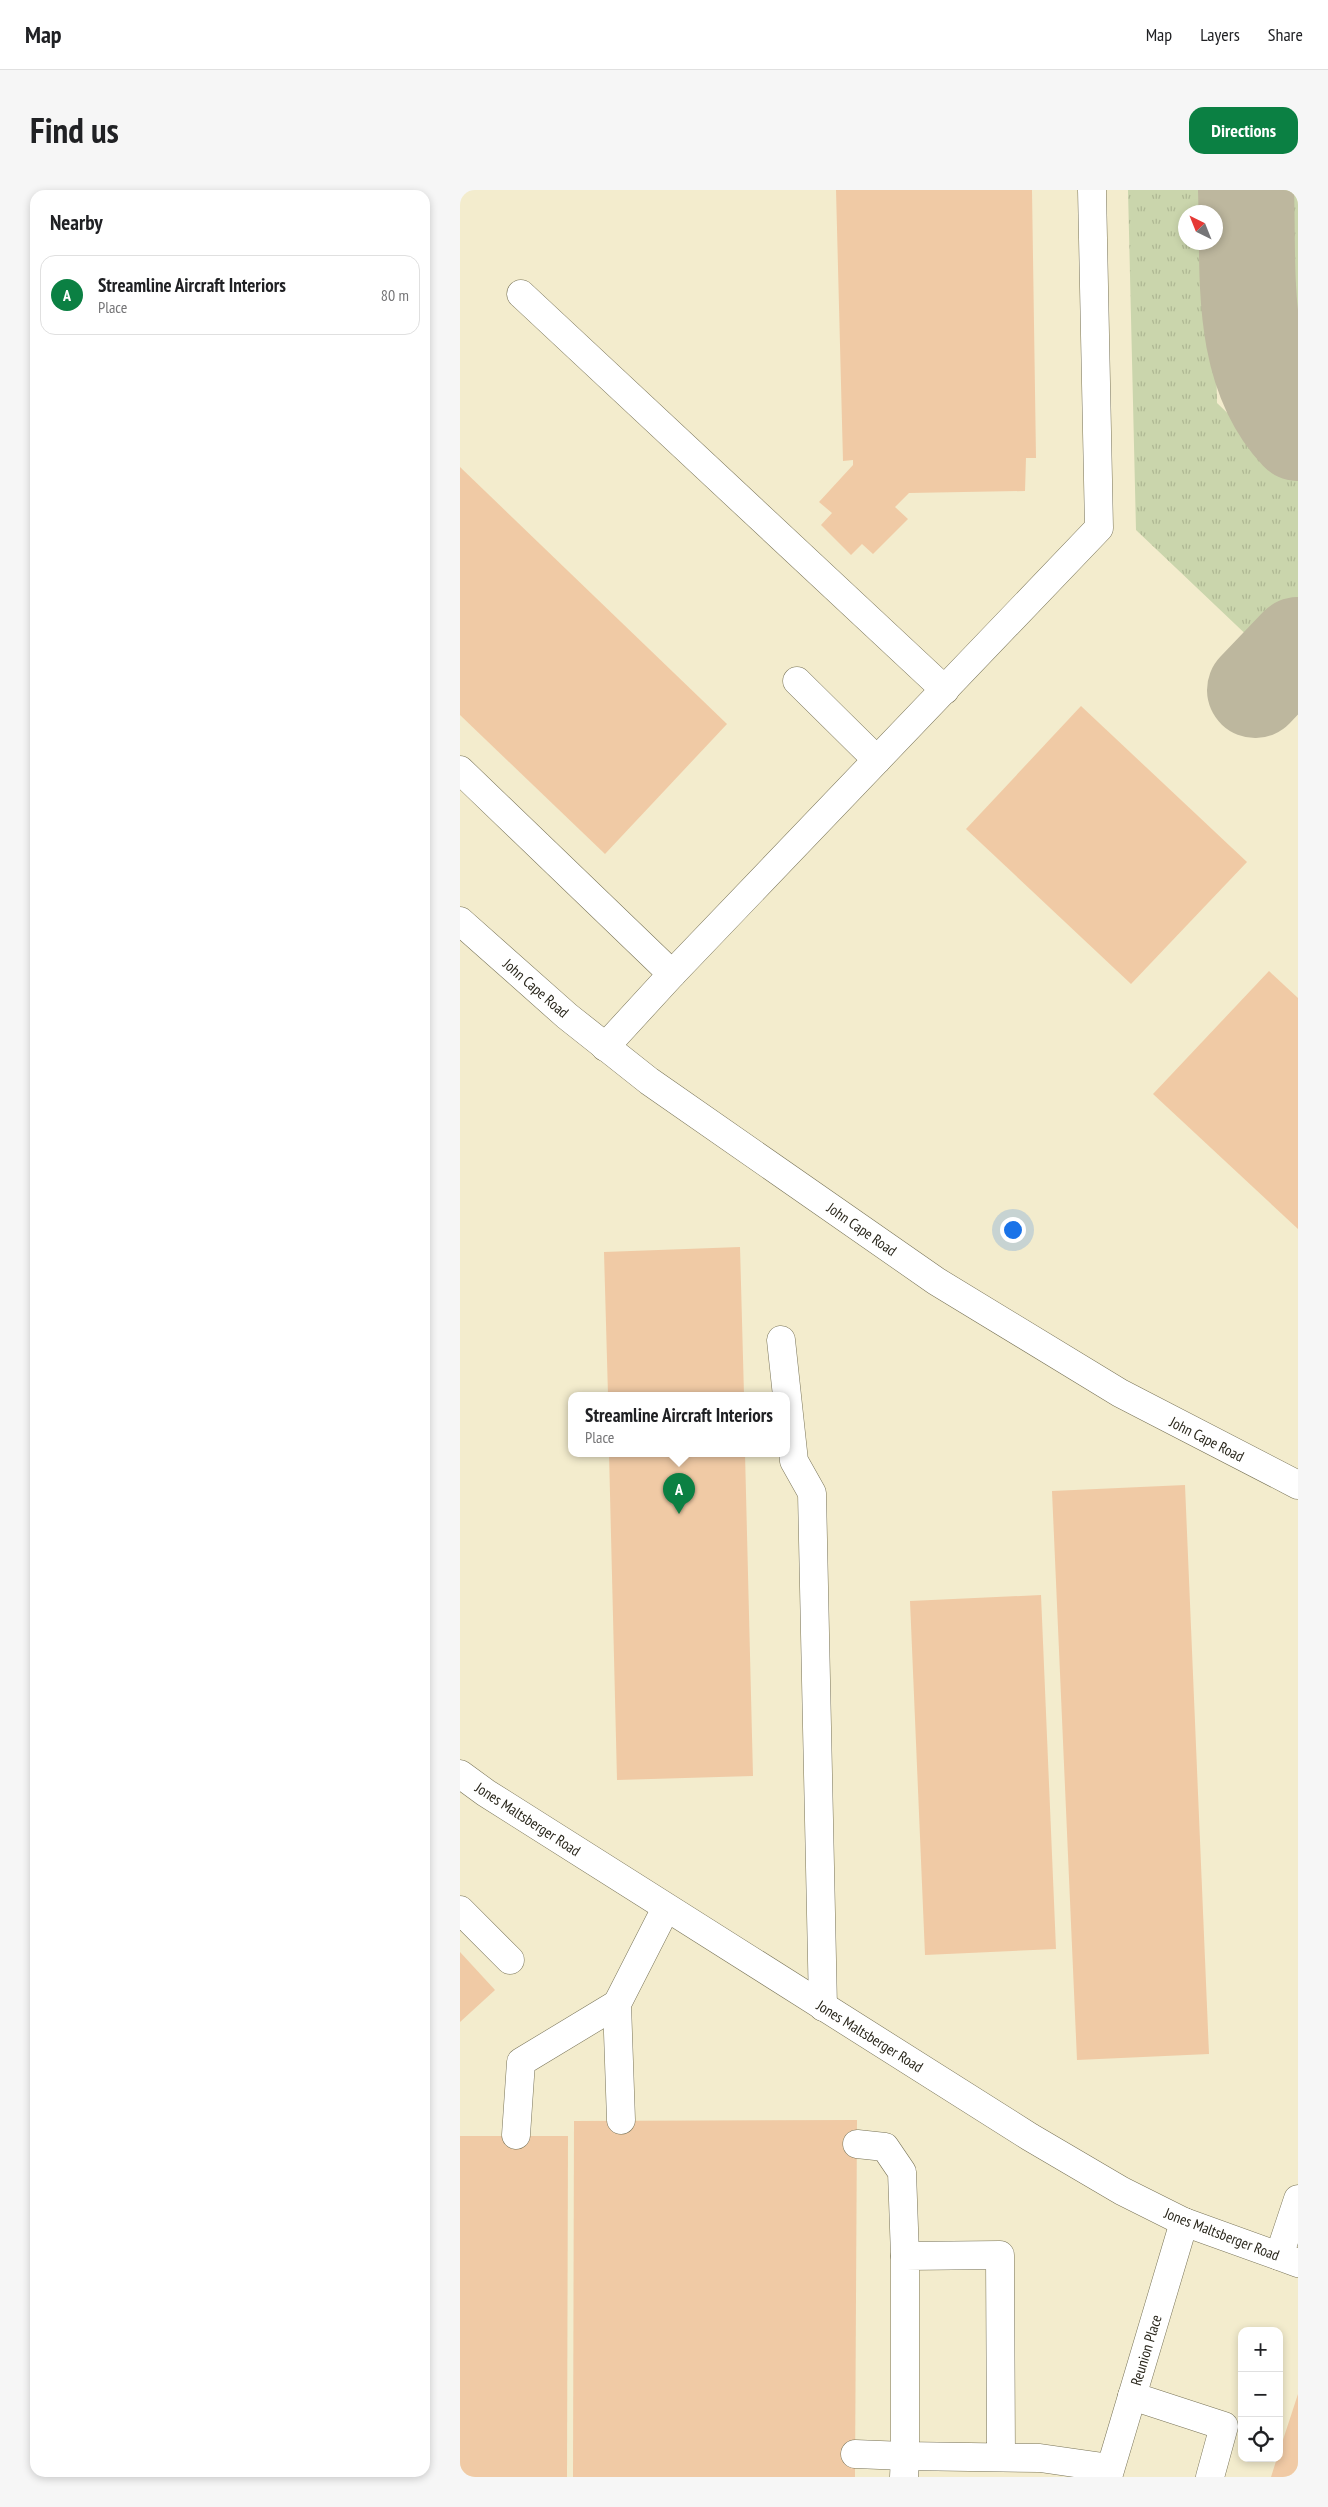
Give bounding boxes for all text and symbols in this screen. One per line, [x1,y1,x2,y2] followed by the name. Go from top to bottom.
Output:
[25,19,62,50] text: Map
[1146,23,1172,46] text: Map
[1200,23,1240,46] text: Layers
[1268,23,1303,46] text: Share
[30,107,119,153] text: Find us
[1189,107,1298,154] button: Directions
[1178,205,1223,250] north arrow
[50,209,103,236] text: Nearby
[98,273,286,297] text: Streamline Aircraft Interiors
[63,285,71,305] text: A
[381,285,409,305] text: 80 m
[98,297,127,317] text: Place
[499,954,573,1022] street label: John Cape Road
[823,1198,900,1260] street label: John Cape Road
[1000,1217,1026,1243] your location
[568,1392,790,1457] popup
[585,1403,773,1427] text: Streamline Aircraft Interiors
[1166,1412,1247,1466] street label: John Cape Road
[585,1427,614,1447] text: Place
[663,1473,695,1514] pin: A
[471,1777,584,1860] street label: Jones Maltsberger Road
[812,1995,927,2076] street label: Jones Maltsberger Road
[1161,2203,1282,2265] street label: Jones Maltsberger Road
[1126,2312,1166,2388] street label: Reunion Place
[1238,2327,1283,2462] map controls
[1238,2327,1283,2372] button: +
[1238,2372,1283,2417] button: −
[1238,2417,1283,2462] button: locate

